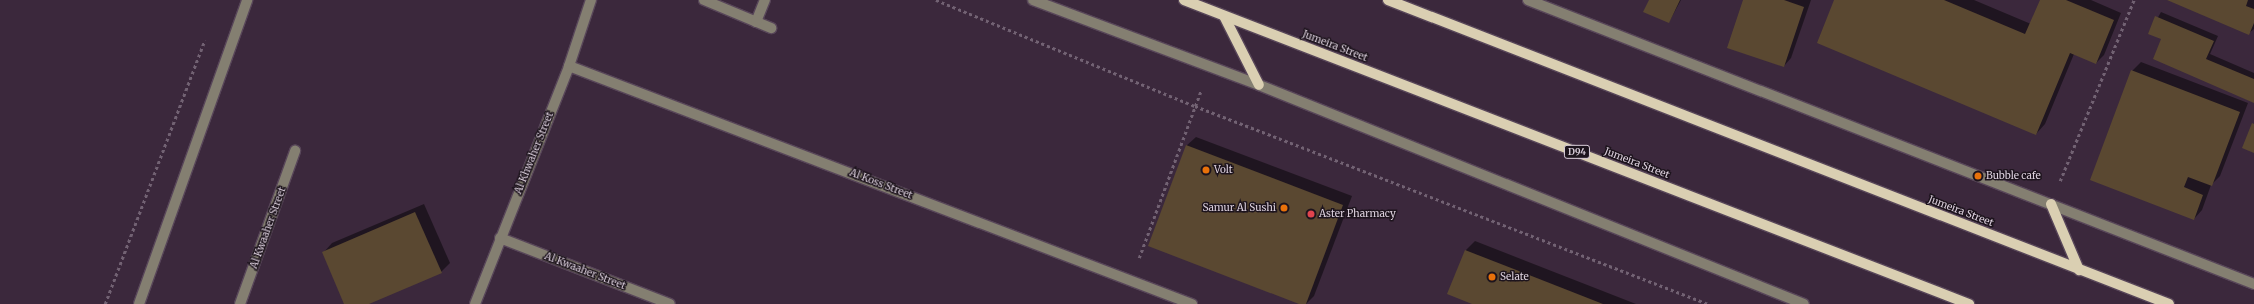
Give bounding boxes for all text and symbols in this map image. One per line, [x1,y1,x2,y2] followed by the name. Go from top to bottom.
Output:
[1301,28,1369,64] street label: Jumeira Street
[512,110,556,196] street label: Al Khwaher Street
[1563,145,1591,159] road number: D94
[1603,145,1671,181] street label: Jumeira Street
[1214,164,1233,176] place label: Volt
[1201,165,1211,175] marker: Volt
[848,167,914,201] street label: Al Koss Street
[1986,170,2041,182] place label: Bubble cafe
[1973,171,1983,181] marker: Bubble cafe
[248,186,288,270] street label: Al Kwaaher Street
[1927,193,1995,229] street label: Jumeira Street
[1202,202,1276,214] place label: Samur Al Sushi
[1279,203,1289,213] marker: Samur Al Sushi
[1319,208,1396,220] place label: Aster Pharmacy
[1306,209,1316,219] marker: Aster Pharmacy
[543,250,627,292] street label: Al Kwaaher Street
[1500,271,1529,283] place label: Selate
[1487,272,1497,282] marker: Selate

